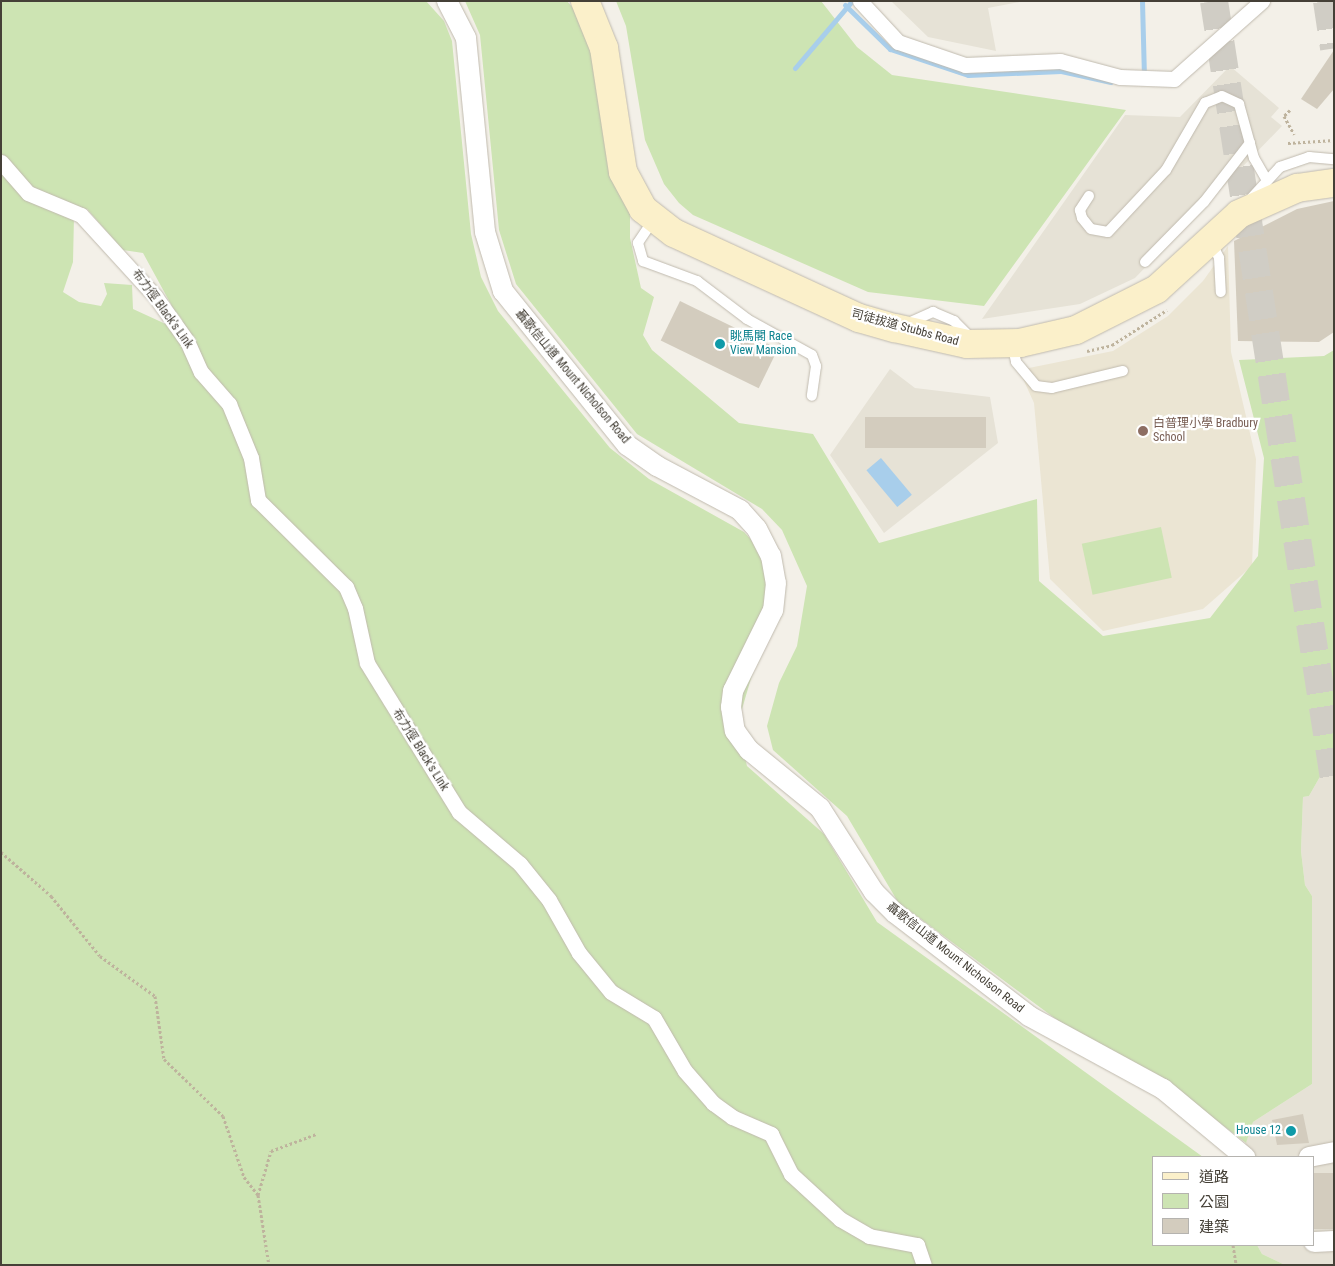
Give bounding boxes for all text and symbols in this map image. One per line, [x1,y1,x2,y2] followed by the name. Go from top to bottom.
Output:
[128,267,196,351] street label: 布力徑 Black's Link
[512,307,632,447] street label: 聶歌信山道 Mount Nicholson Road
[850,307,960,349] street label: 司徒拔道 Stubbs Road
[730,330,796,358] place label: 眺馬閣 Race View Mansion
[714,338,726,350] marker: 眺馬閣 Race View Mansion
[1153,417,1258,445] place label: 白普理小學 Bradbury School
[1137,425,1149,437] marker: 白普理小學 Bradbury School
[389,706,451,794] street label: 布力徑 Black's Link
[883,900,1027,1016] street label: 聶歌信山道 Mount Nicholson Road
[1236,1124,1281,1138] place label: House 12
[1285,1125,1297,1137] marker: House 12
[1152,1156,1315,1246] legend
[1199,1168,1229,1186] text: 道路
[1199,1193,1229,1211] text: 公園
[1199,1218,1229,1236] text: 建築

